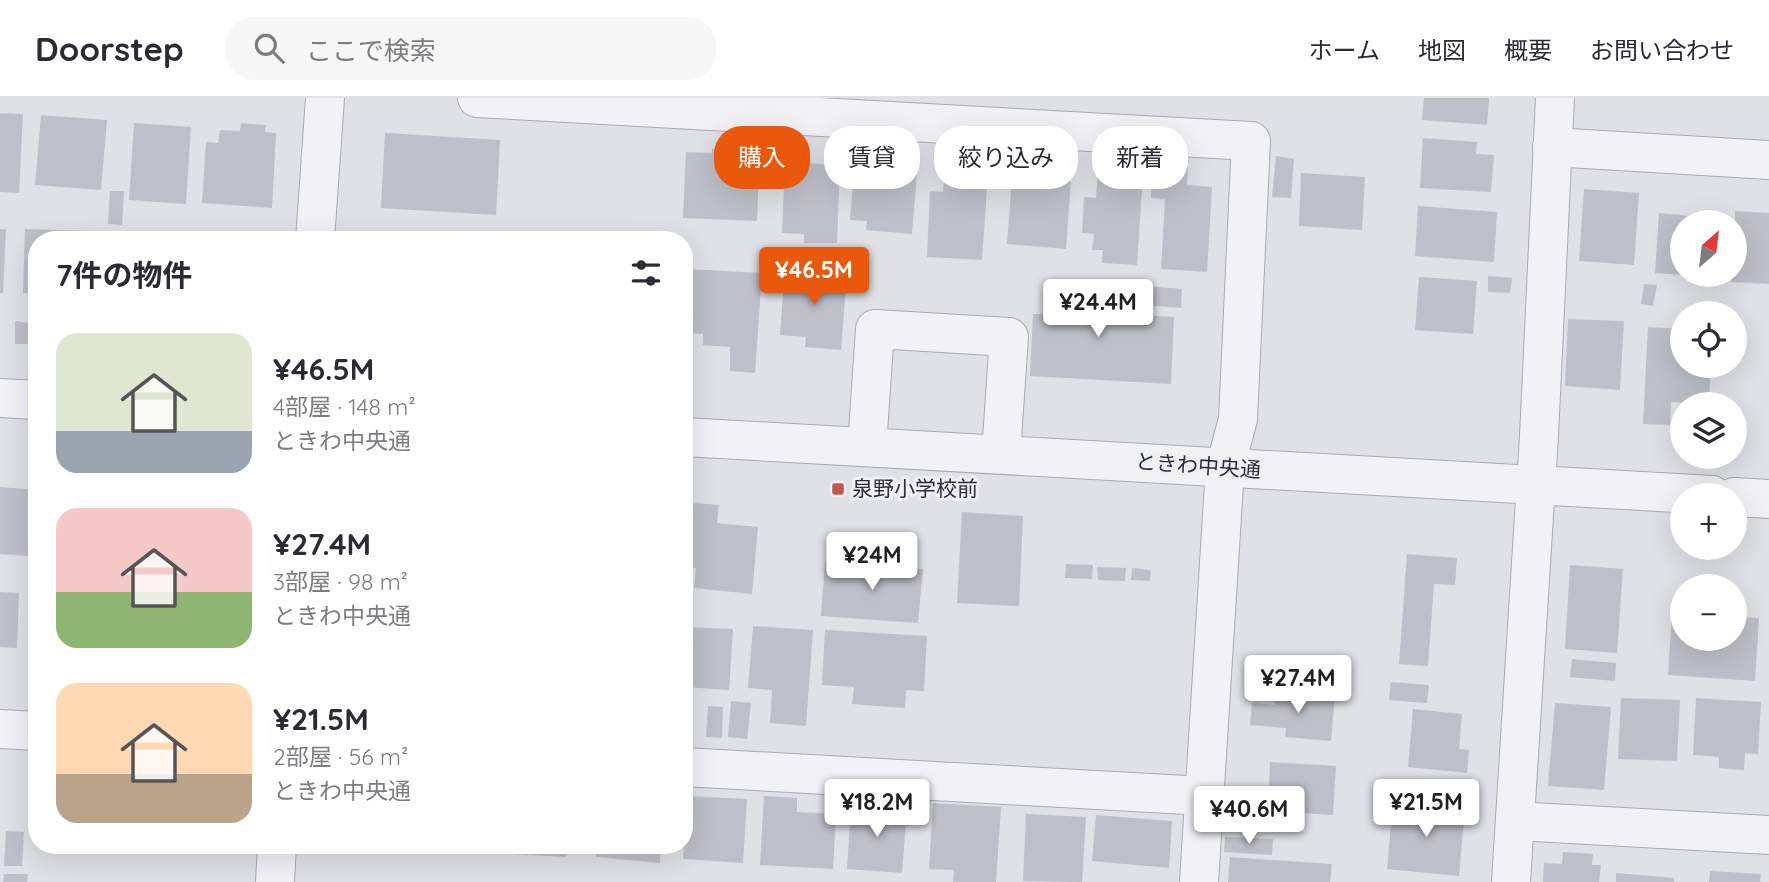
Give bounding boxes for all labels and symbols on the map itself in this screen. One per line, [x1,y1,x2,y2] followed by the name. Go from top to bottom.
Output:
[1670,210,1746,287] north arrow
[757,248,871,307] pin: ¥46.5M
[1041,280,1155,339] pin: ¥24.4M
[1134,448,1262,482] street label: ときわ中央通
[852,475,978,501] place label: 泉野小学校前
[830,481,846,497] marker: 泉野小学校前
[831,532,913,592] pin: ¥24M
[1241,656,1355,715] pin: ¥27.4M
[820,780,934,839] pin: ¥18.2M
[1369,780,1483,839] pin: ¥21.5M
[1192,786,1306,846] pin: ¥40.6M

